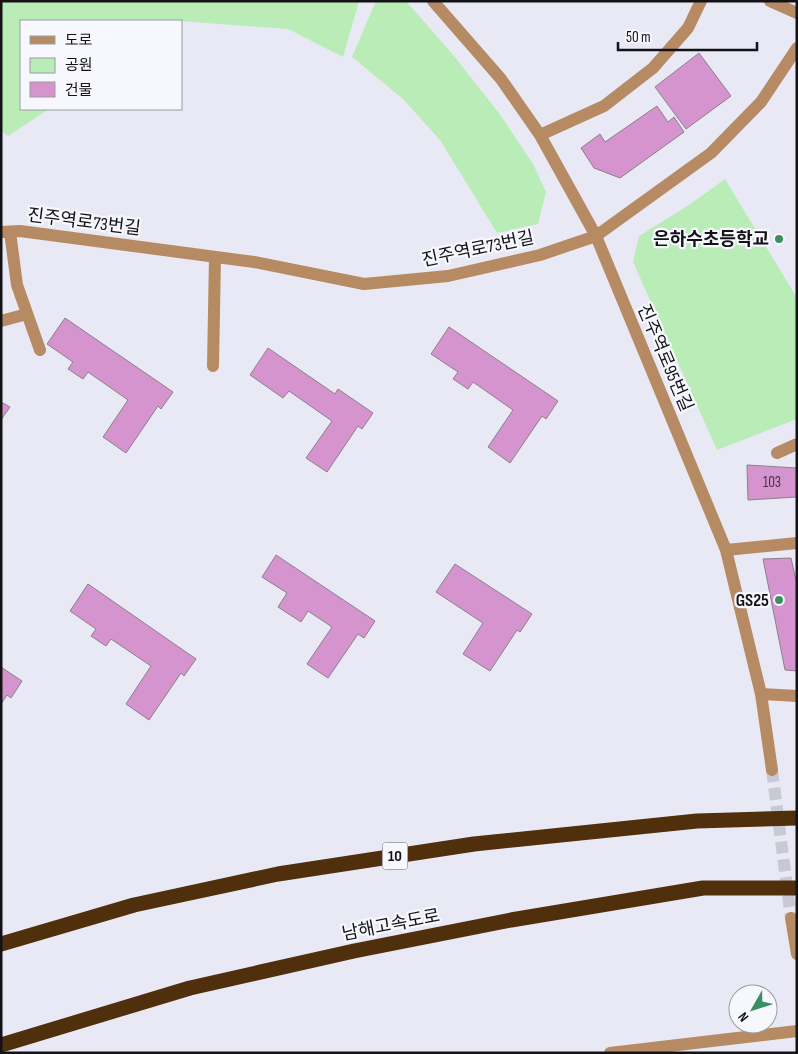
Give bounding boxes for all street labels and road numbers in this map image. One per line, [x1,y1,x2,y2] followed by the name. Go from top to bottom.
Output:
[26,205,142,239] street label: 진주역로73번길
[420,227,536,271] street label: 진주역로73번길
[633,301,697,415] street label: 진주역로95번길
[382,842,408,869] road number: 10
[340,905,442,945] street label: 남해고속도로

